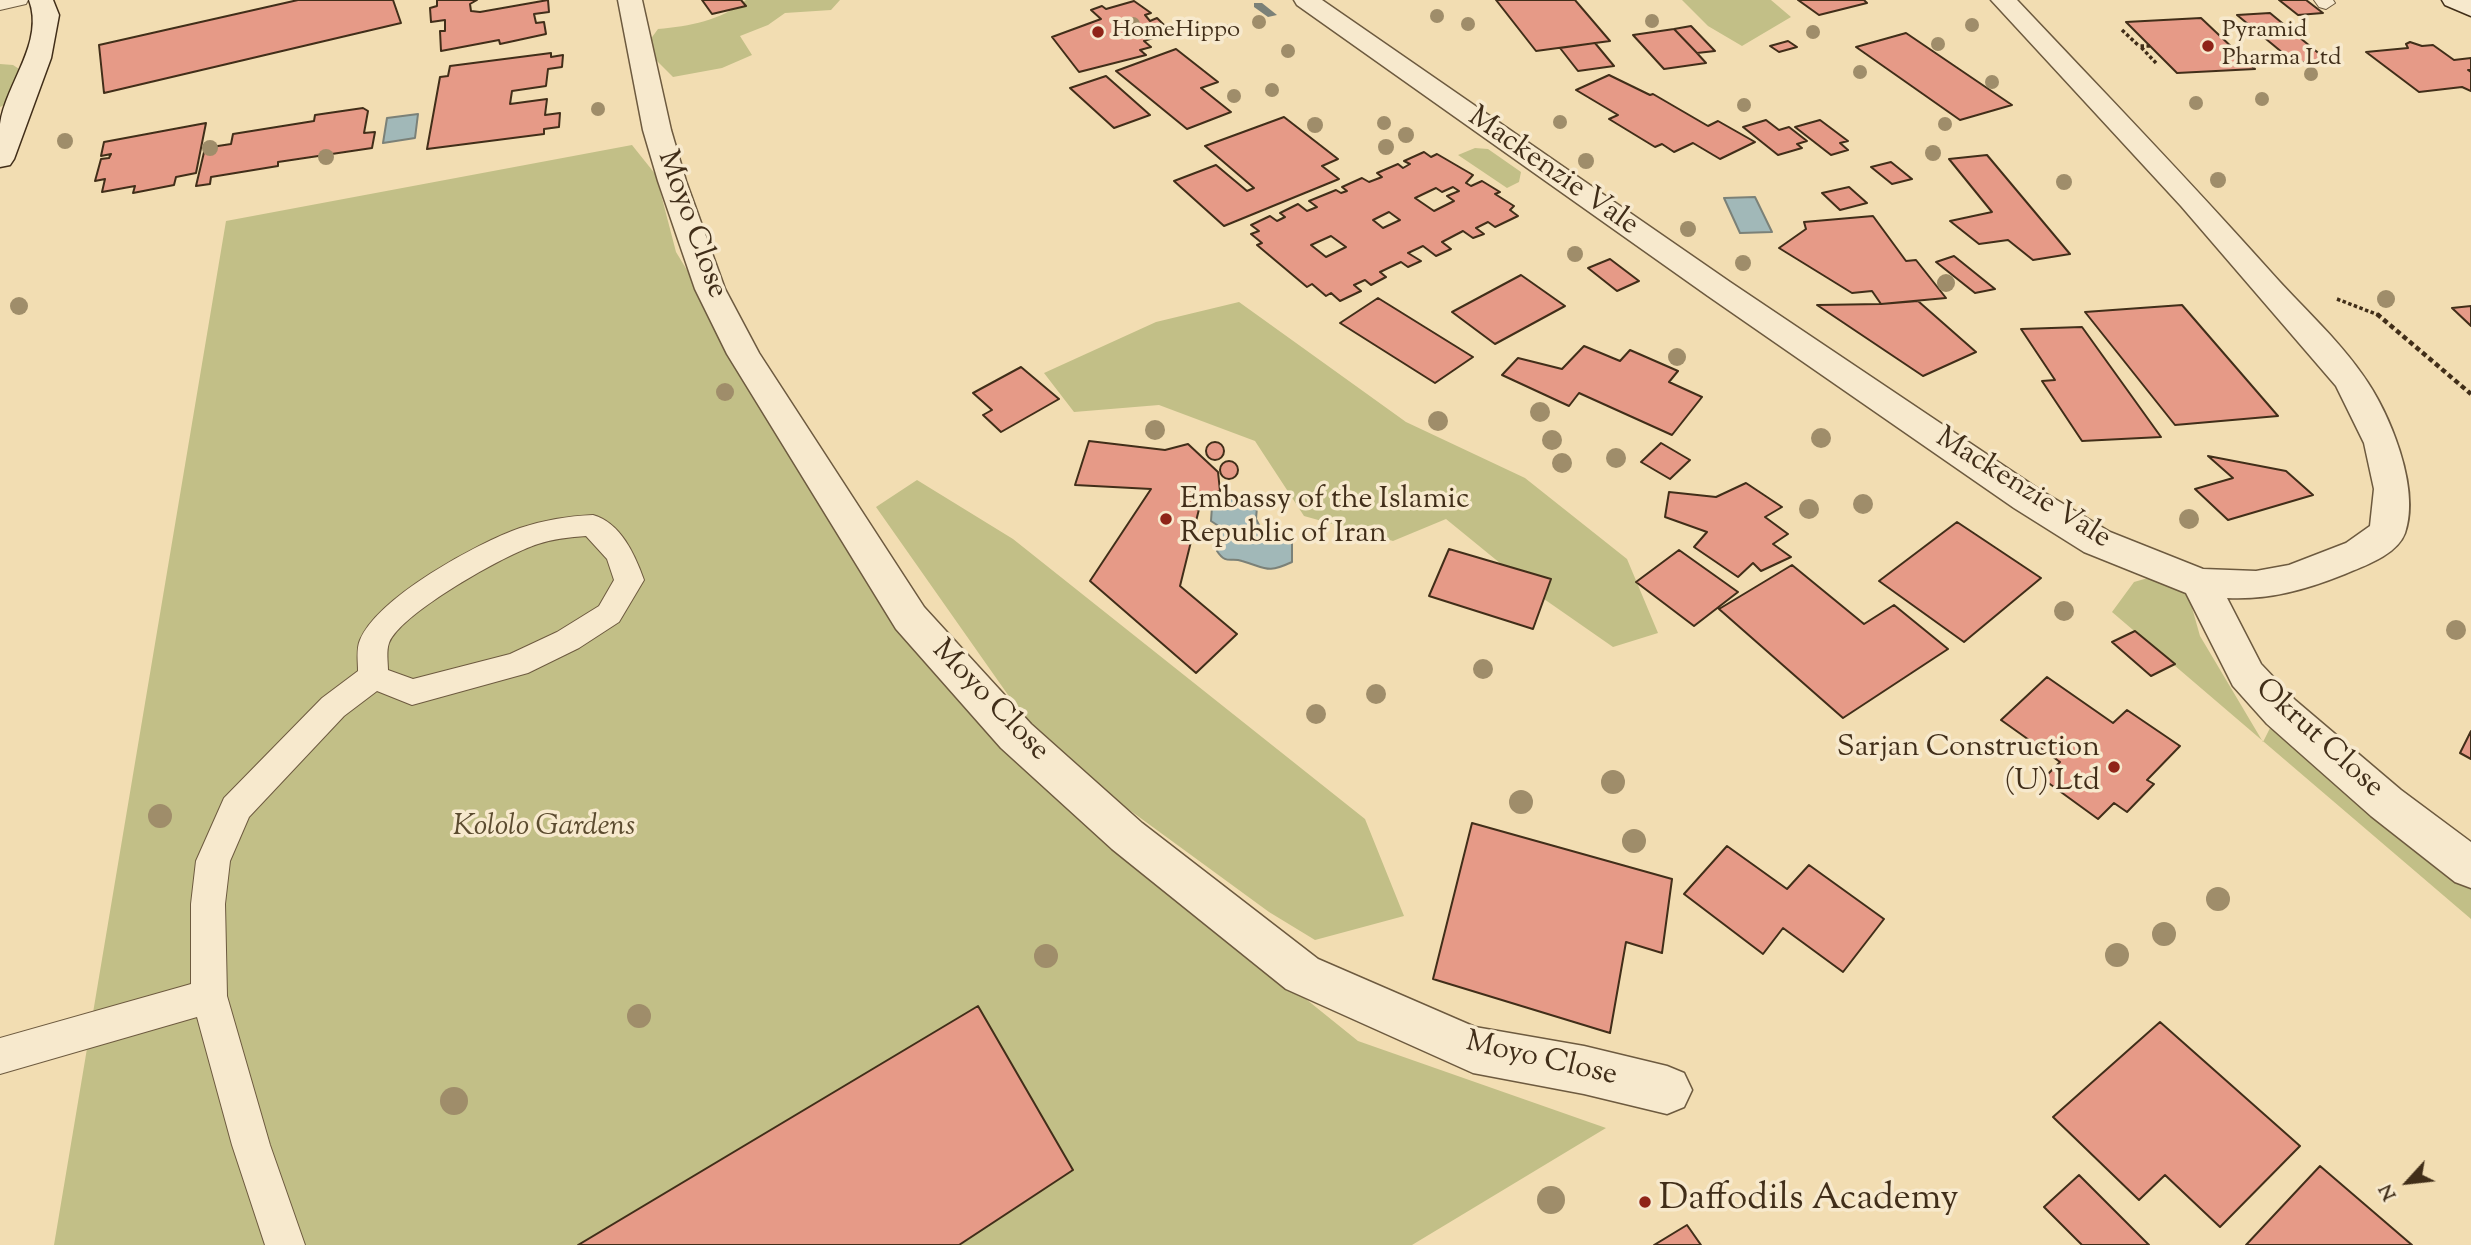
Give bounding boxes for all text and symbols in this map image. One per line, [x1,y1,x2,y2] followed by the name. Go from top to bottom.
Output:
[1112,18,1240,46] place label: HomeHippo
[2222,18,2341,74] place label: Pyramid Pharma Ltd
[1090,24,1106,40] marker: HomeHippo
[2200,38,2216,54] marker: Pyramid Pharma Ltd
[1460,101,1644,245] street label: Mackenzie Vale
[647,146,733,304] street label: Moyo Close
[1928,422,2116,558] street label: Mackenzie Vale
[1180,484,1469,554] place label: Embassy of the Islamic Republic of Iran
[1158,511,1174,527] marker: Embassy of the Islamic Republic of Iran
[922,634,1056,770] street label: Moyo Close
[2246,673,2390,807] street label: Okrut Close
[1837,732,2100,802] place label: Sarjan Construction (U) Ltd
[2106,759,2122,775] marker: Sarjan Construction (U) Ltd
[453,811,635,847] park label: Kololo Gardens
[1462,1026,1620,1096] street label: Moyo Close
[2373,1147,2443,1217] north arrow
[2373,1179,2404,1205] text: N
[1659,1180,1959,1224] place label: Daffodils Academy
[1637,1194,1653,1210] marker: Daffodils Academy

